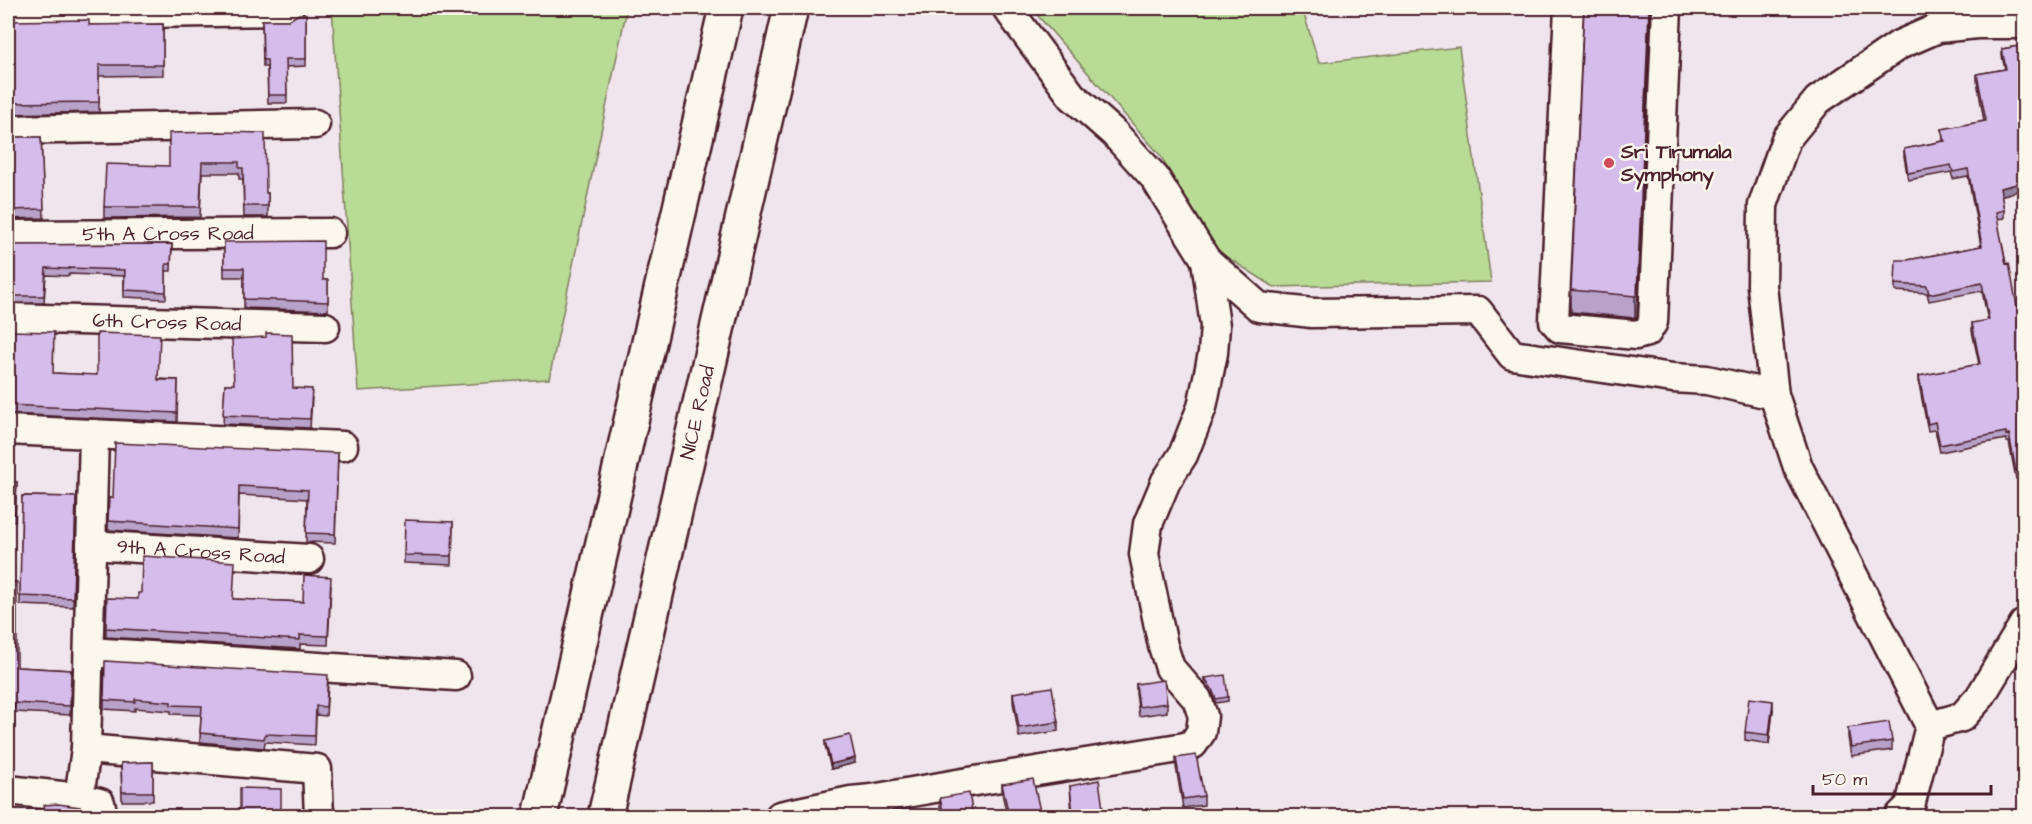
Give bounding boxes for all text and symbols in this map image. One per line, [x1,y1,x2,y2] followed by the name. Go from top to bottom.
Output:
[1620,138,1732,190] place label: Sri Tirumala Symphony
[1602,156,1616,170] marker: Sri Tirumala Symphony
[82,219,254,249] street label: 5th A Cross Road
[92,306,242,339] street label: 6th Cross Road
[674,363,722,462] street label: NICE Road
[116,533,286,571] street label: 9th A Cross Road
[1813,758,1992,796] scale bar
[1822,767,1867,792] text: 50 m

